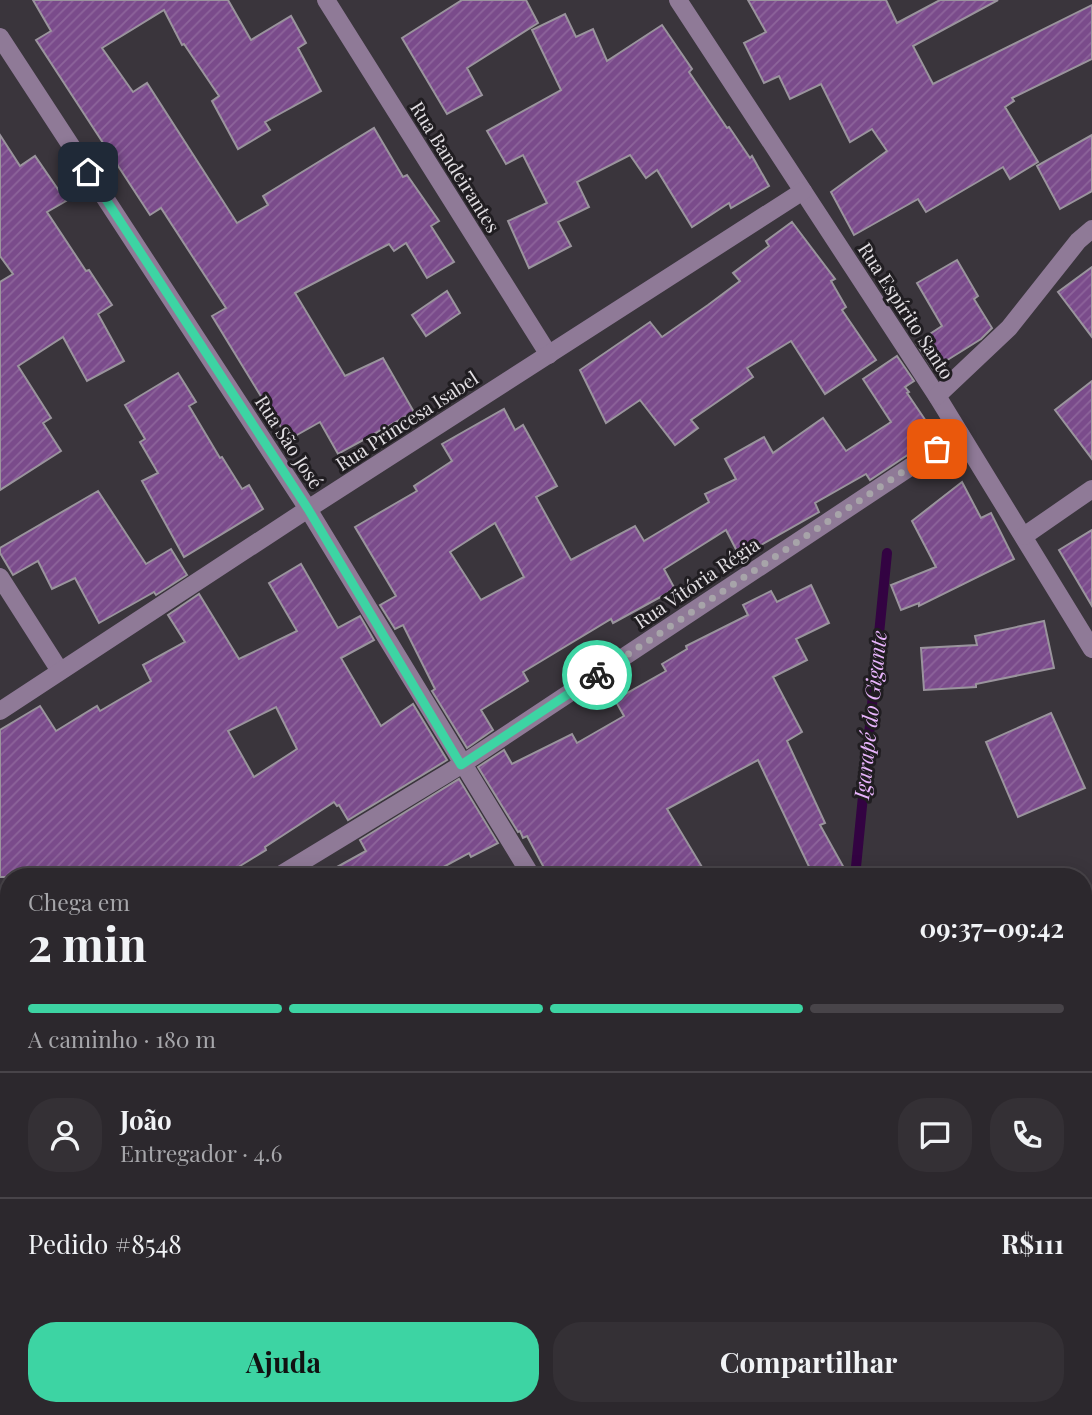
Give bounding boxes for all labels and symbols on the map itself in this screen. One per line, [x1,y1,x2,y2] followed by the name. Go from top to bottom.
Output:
[405,96,507,237] street label: Rua Bandeirantes
[58,142,118,202] pin
[853,237,961,384] street label: Rua Espírito Santo
[330,364,483,476] street label: Rua Princesa Isabel
[250,390,330,493] street label: Rua São José
[907,419,967,479] pin
[629,530,765,634] street label: Rua Vitória Régia
[846,629,892,802] water label: Igarapé do Gigante
[562,640,632,710] courier

